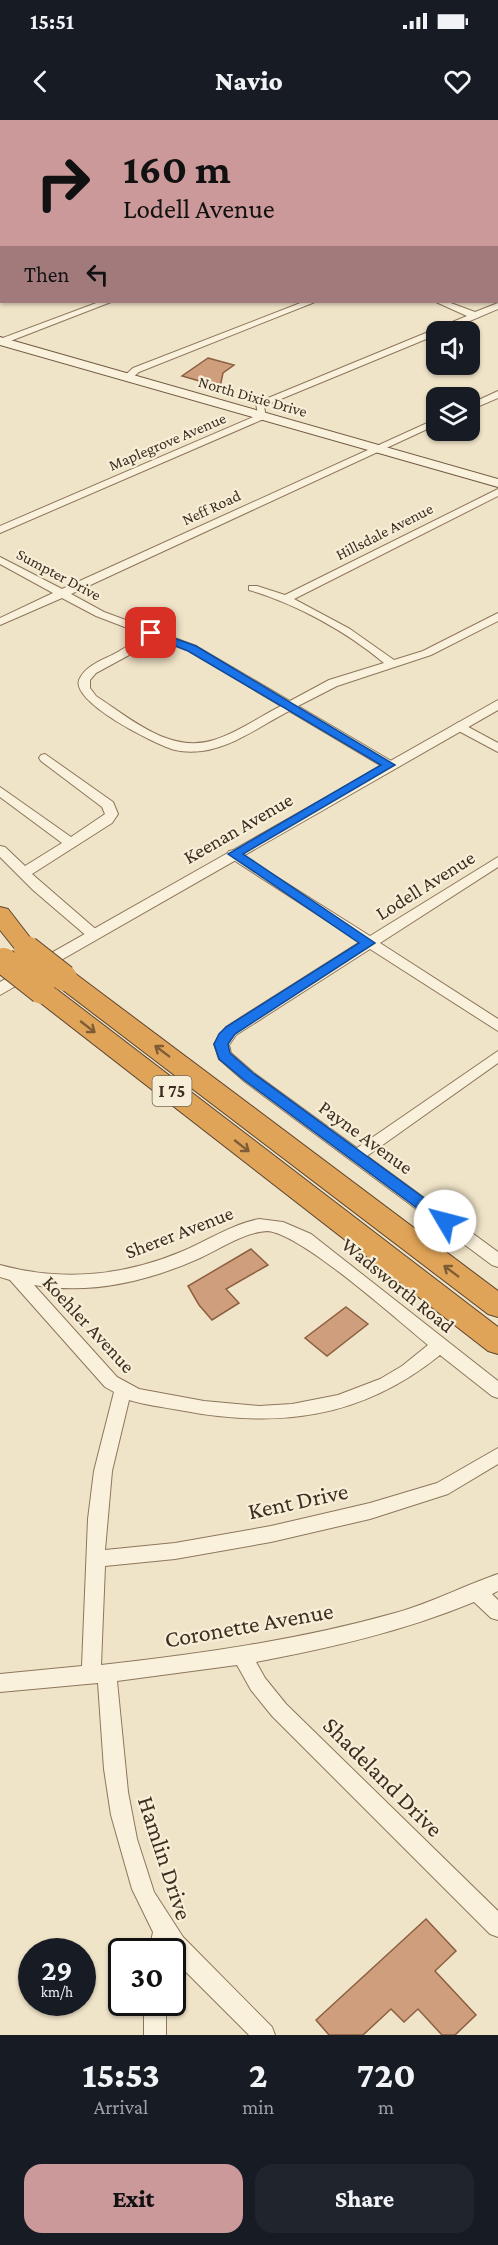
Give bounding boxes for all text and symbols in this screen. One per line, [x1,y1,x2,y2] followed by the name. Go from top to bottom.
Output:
[30,9,74,34] text: 15:51
[24,65,57,98] icon: back
[441,65,474,98] icon: heart
[215,66,283,96] text: Navio
[24,144,102,222] icon: right
[123,145,231,192] text: 160 m
[123,194,275,224] text: Lodell Avenue
[81,258,114,291] icon: left
[24,262,69,287] text: Then
[426,321,480,441] map controls
[426,321,480,375] button: sound
[197,373,309,420] street label: North Dixie Drive
[426,387,480,441] button: layers
[106,409,229,475] street label: Maplegrove Avenue
[179,486,244,528] street label: Neff Road
[333,500,436,563] street label: Hillsdale Avenue
[13,545,104,605] street label: Sumpter Drive
[125,607,176,658] pin
[134,616,167,649] icon: arrive
[180,788,297,868] street label: Keenan Avenue
[372,846,479,924] street label: Lodell Avenue
[80,1020,96,1033] one-way arrow
[154,1045,170,1058] one-way arrow
[152,1076,192,1106] road number: I 75
[314,1096,417,1179] street label: Payne Avenue
[234,1139,250,1152] one-way arrow
[413,1189,477,1253] position arrow
[122,1201,236,1263] street label: Sherer Avenue
[337,1233,459,1337] street label: Wadsworth Road
[444,1264,460,1277] one-way arrow
[38,1271,140,1377] street label: Koehler Avenue
[245,1477,350,1524] street label: Kent Drive
[162,1596,335,1653] street label: Coronette Avenue
[318,1711,449,1842] street label: Shadeland Drive
[133,1793,198,1923] street label: Hamlin Drive
[108,1938,186,2016] speed limit sign: 30
[41,1953,73,1986] text: 29
[41,1984,73,2000] text: km/h
[82,2055,160,2095] text: 15:53
[249,2055,268,2095] text: 2
[357,2055,416,2095] text: 720
[94,2096,148,2118] text: Arrival
[242,2096,274,2118] text: min
[378,2096,394,2118] text: m
[24,2164,243,2233] button: Exit
[255,2164,474,2233] button: Share

